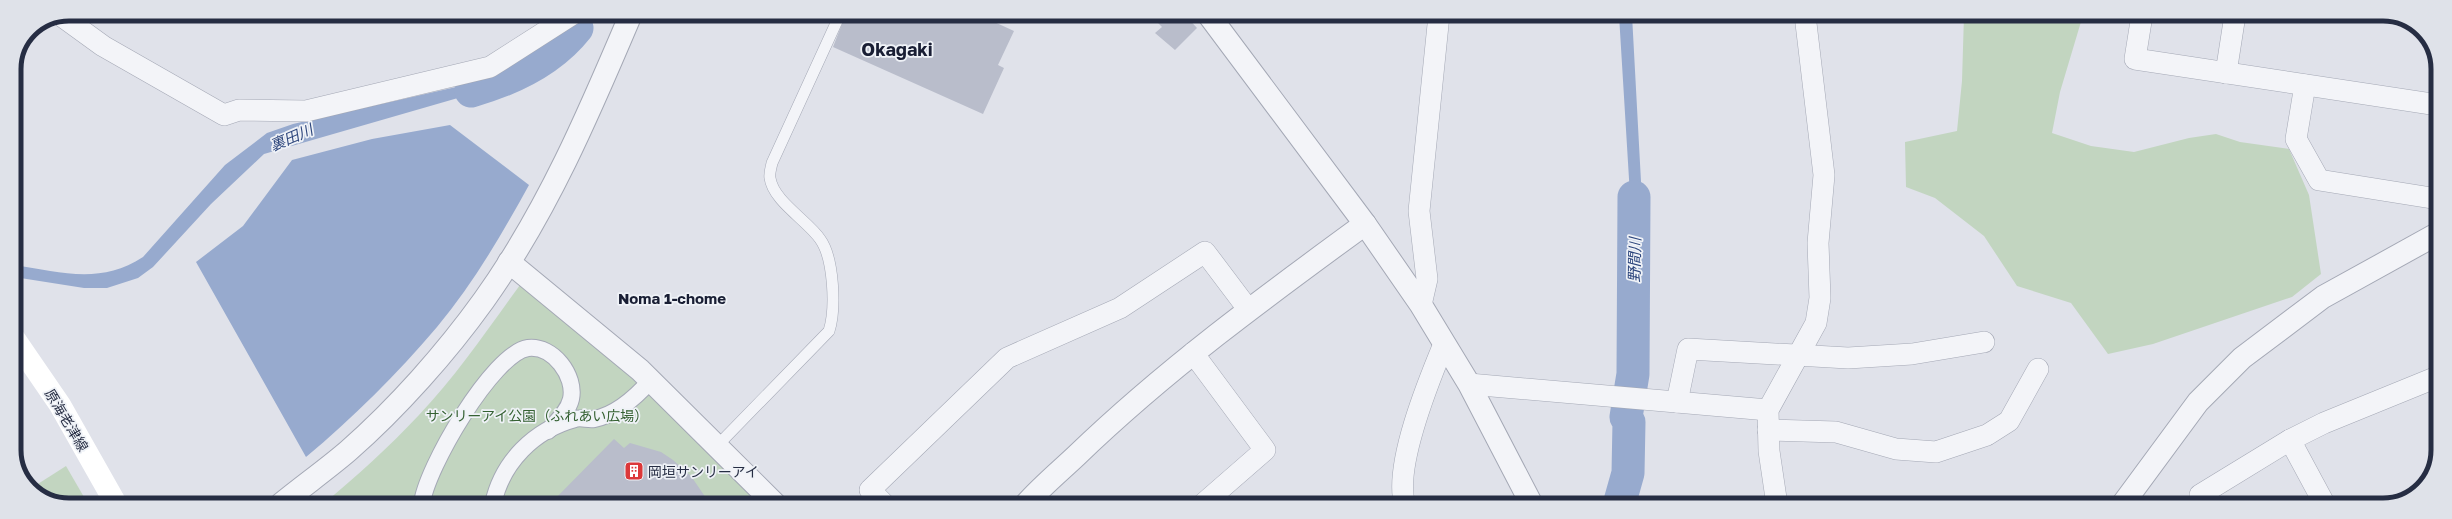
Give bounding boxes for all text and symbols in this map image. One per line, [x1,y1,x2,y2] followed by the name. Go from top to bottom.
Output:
[861,38,933,60] district label: Okagaki
[267,119,317,154] water label: 裏田川
[1625,235,1643,283] water label: 野間川
[618,289,726,307] district label: Noma 1-chome
[42,386,92,454] street label: 原海老津線
[426,407,648,424] park label: サンリーアイ公園（ふれあい広場）
[623,460,645,482] building icon: 岡垣サンリーアイ
[648,463,759,480] place label: 岡垣サンリーアイ

